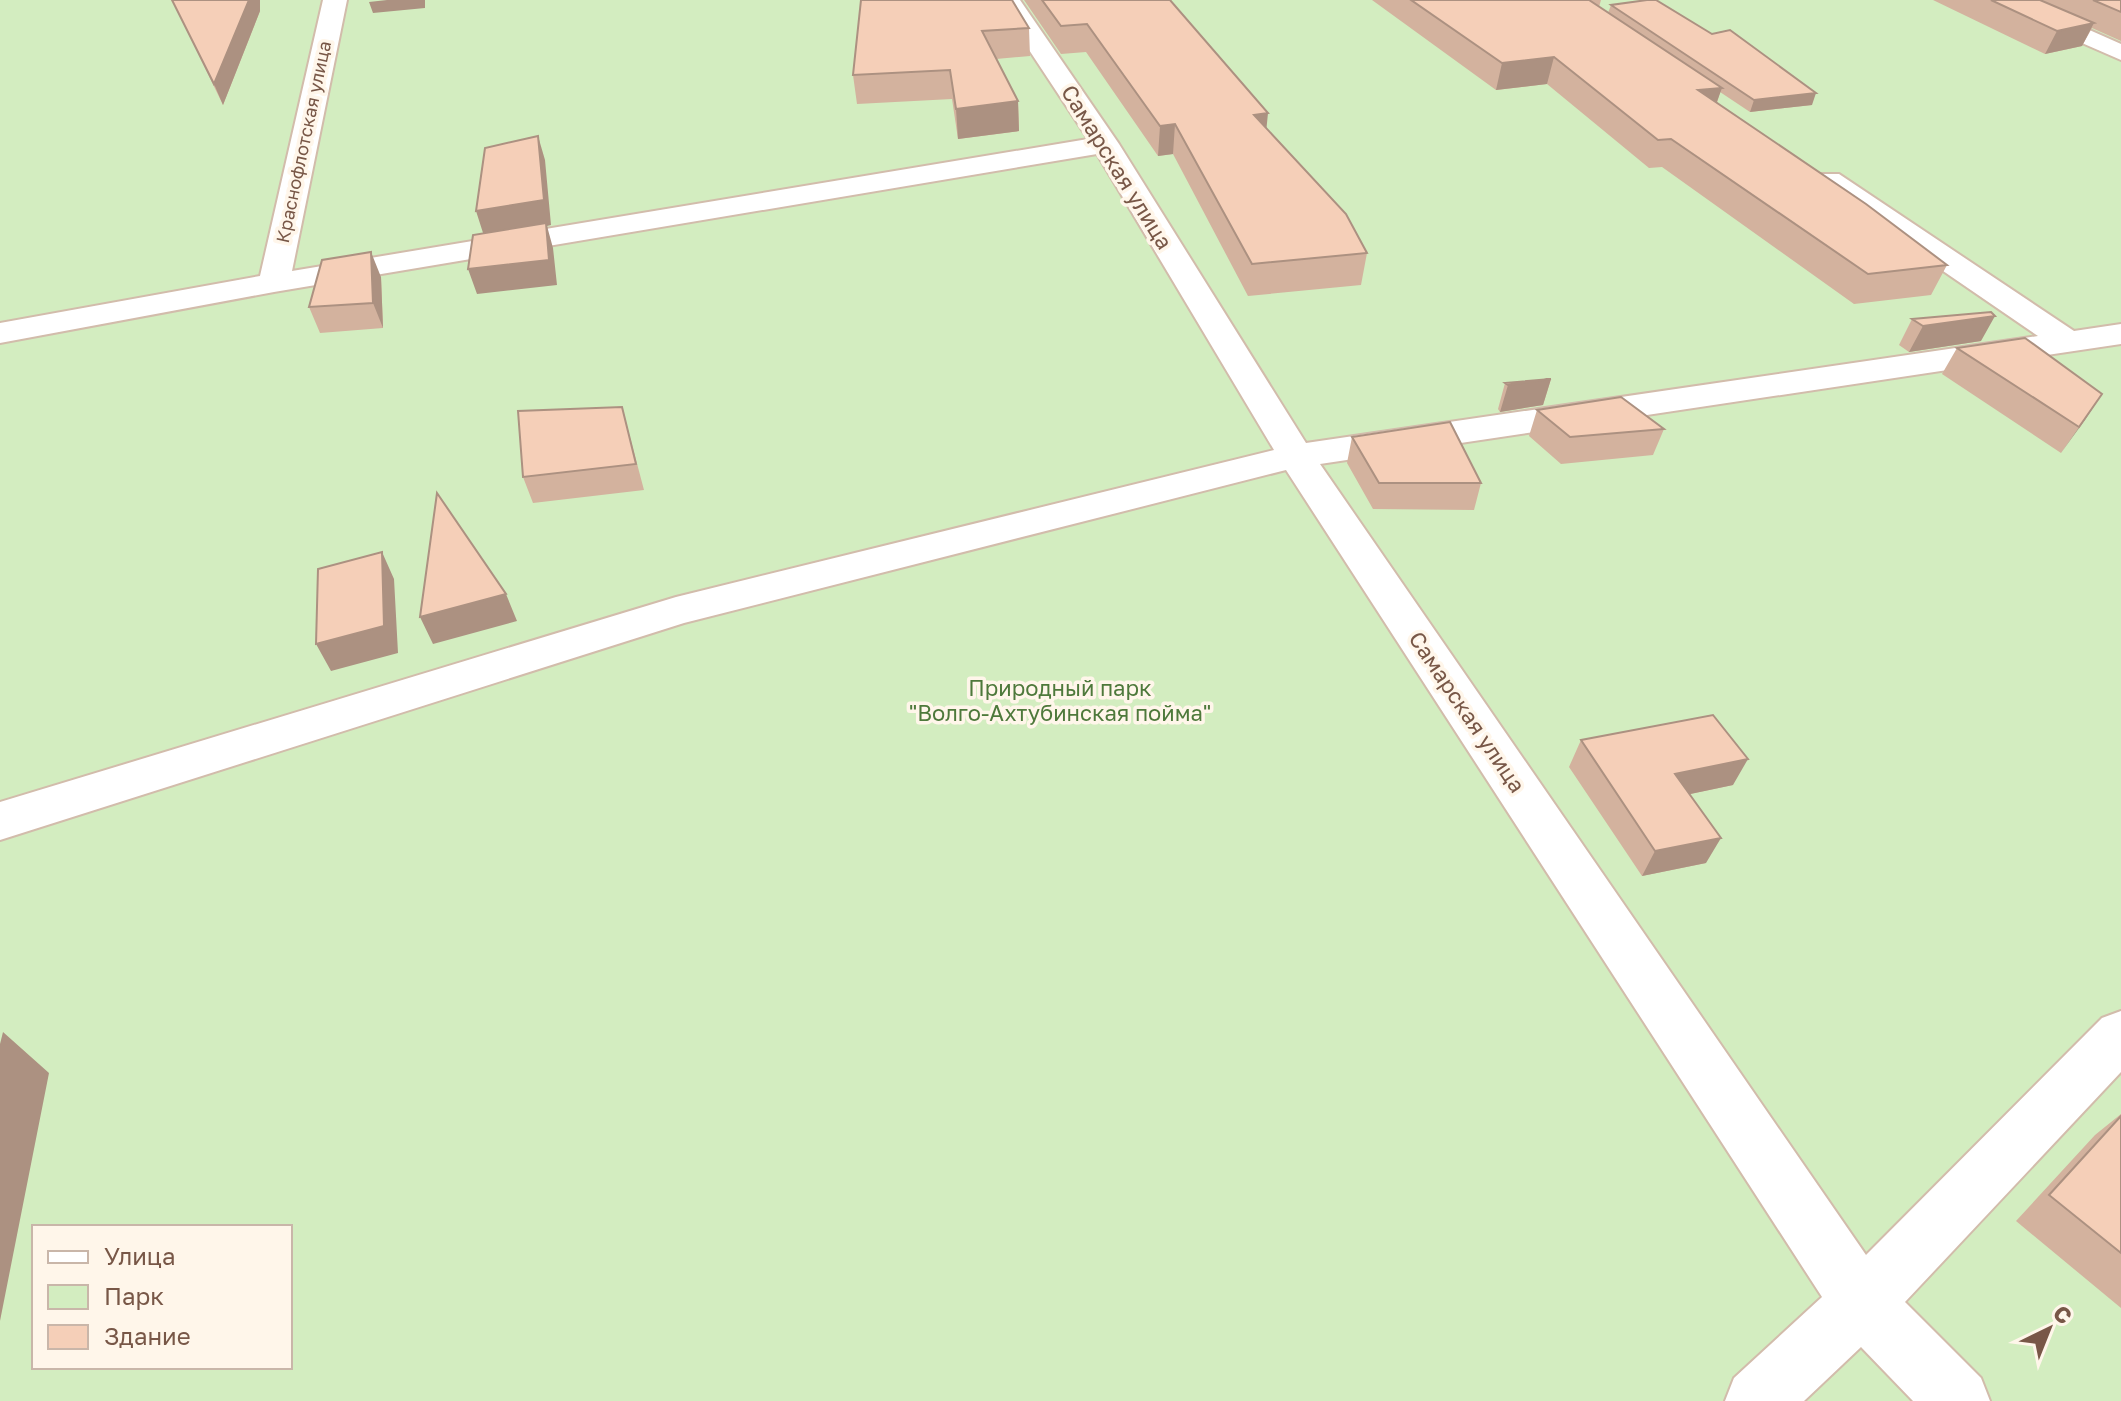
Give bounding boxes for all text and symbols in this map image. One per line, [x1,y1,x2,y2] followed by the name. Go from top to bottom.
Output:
[271,39,335,245] street label: Краснофлотская улица
[1056,80,1179,254] street label: Самарская улица
[1404,626,1531,797] street label: Самарская улица
[909,674,1211,726] park label: Природный парк "Волго-Ахтубинская пойма"
[32,1225,292,1369] legend
[104,1241,176,1270] text: Улица
[104,1281,164,1310] text: Парк
[2009,1289,2089,1369] north arrow
[2048,1299,2078,1329] text: С
[104,1321,191,1350] text: Здание

